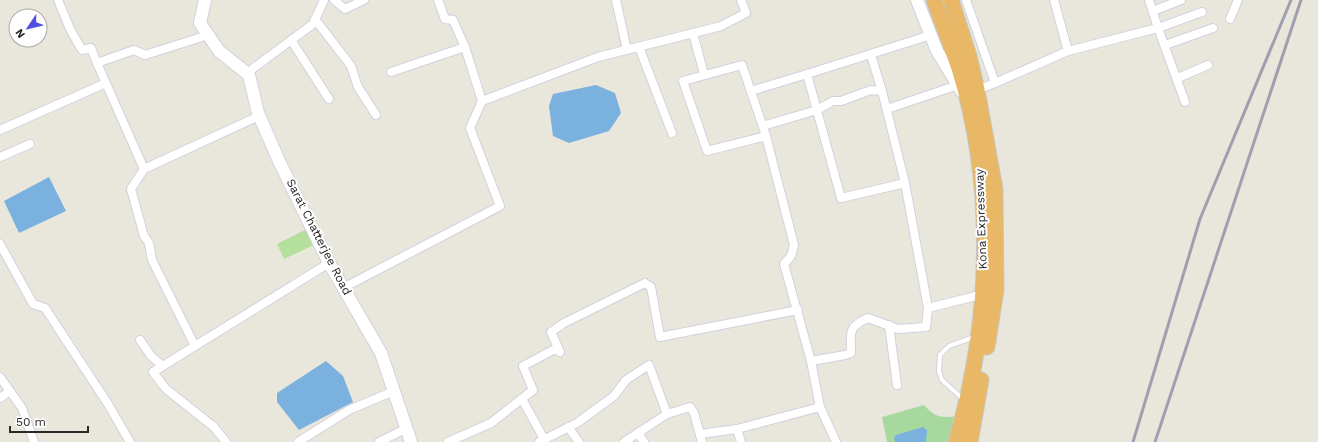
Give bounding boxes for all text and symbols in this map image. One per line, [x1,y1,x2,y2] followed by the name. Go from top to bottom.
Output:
[8,8,48,48] north arrow
[13,26,28,41] text: N
[972,168,990,270] street label: Kona Expressway
[284,177,354,297] street label: Sarat Chatterjee Road
[10,408,88,434] scale bar
[16,415,46,429] text: 50 m

